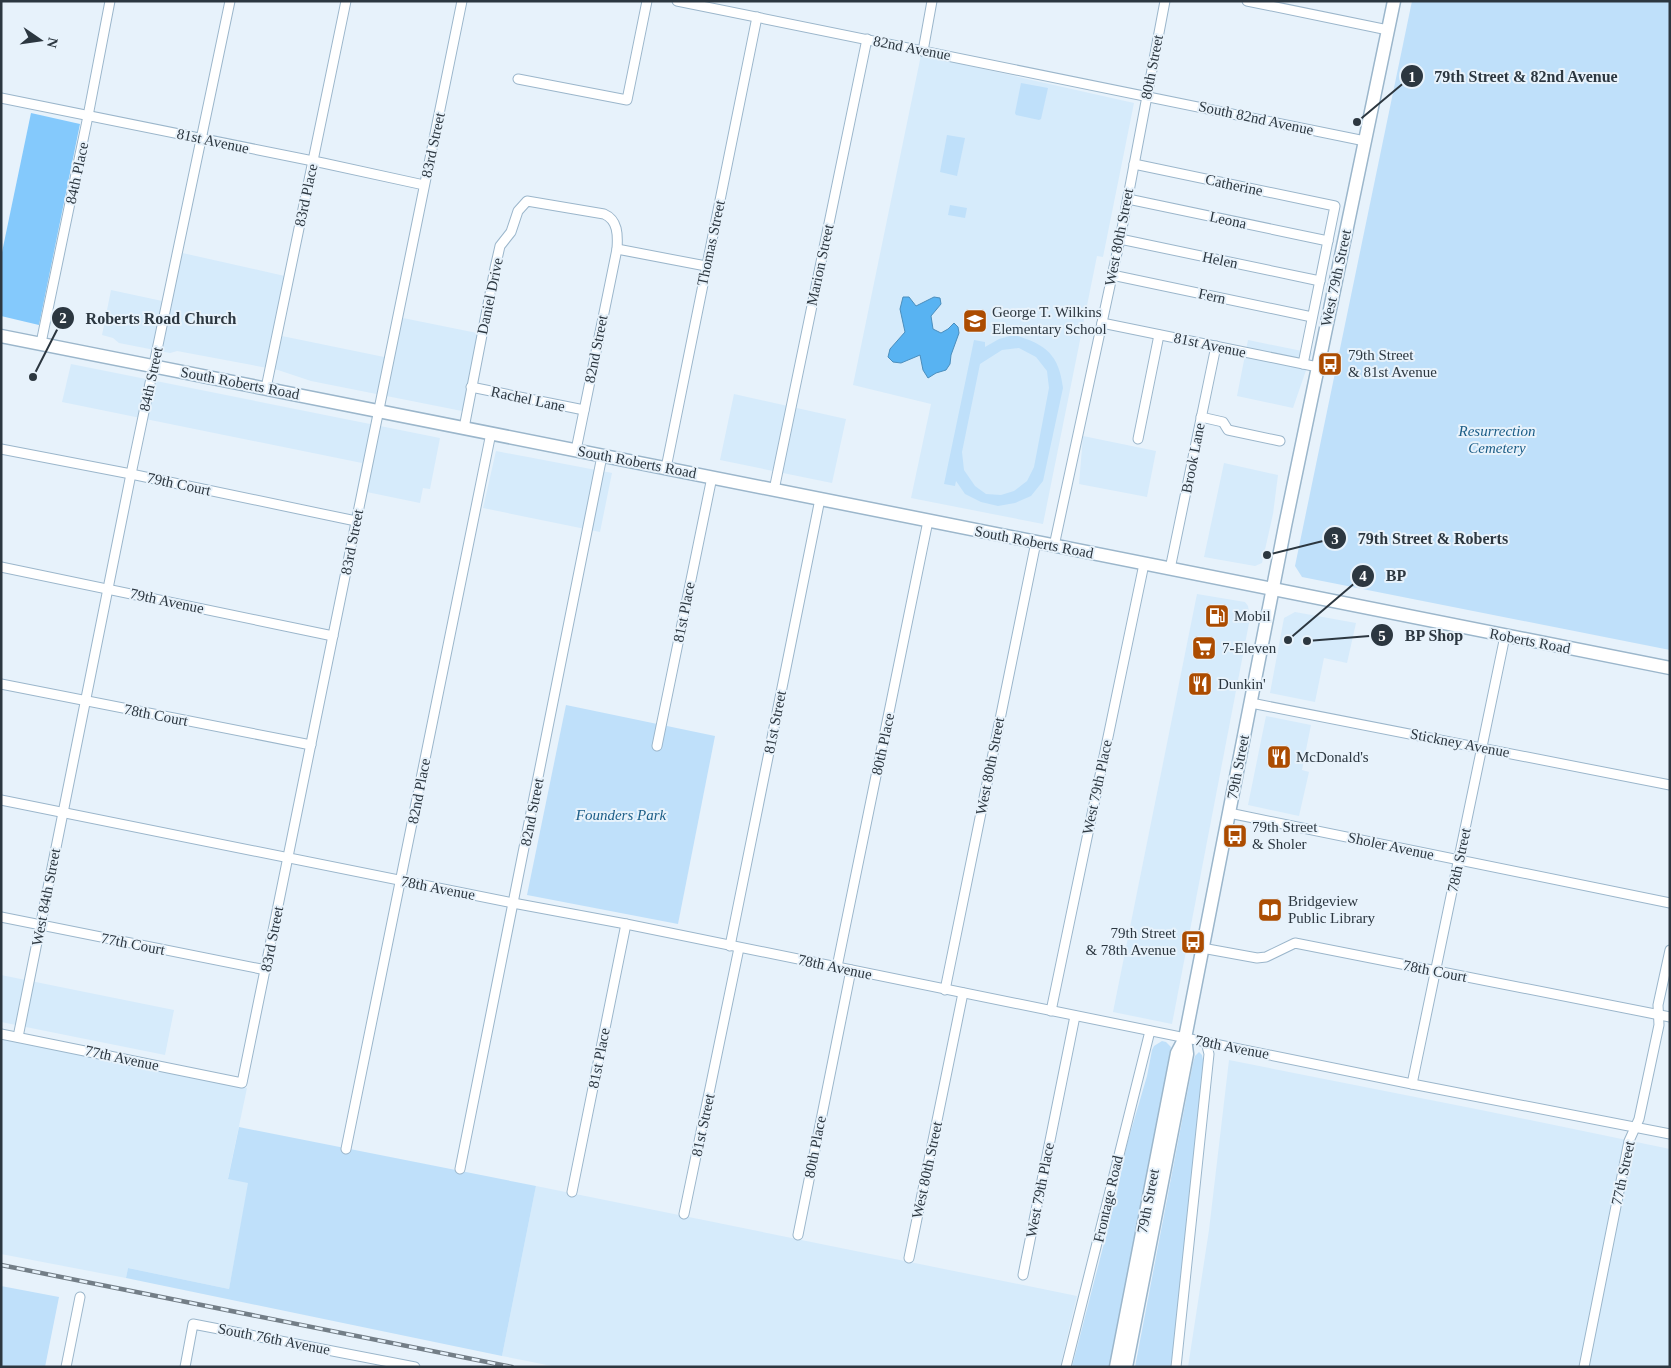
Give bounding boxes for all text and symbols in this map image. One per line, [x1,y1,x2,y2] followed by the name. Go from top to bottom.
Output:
[15,15,65,65] north arrow
[872,33,952,63] street label: 82nd Avenue
[1138,33,1166,101] street label: 80th Street
[44,36,61,49] text: N
[1399,61,1629,92] callout: 79th Street & 82nd Avenue
[1434,68,1618,85] text: 79th Street & 82nd Avenue
[1408,69,1416,85] text: 1
[1197,98,1315,138] street label: South 82nd Avenue
[418,110,448,179] street label: 83rd Street
[175,126,251,157] street label: 81st Avenue
[63,140,91,205] street label: 84th Place
[292,162,321,228] street label: 83rd Place
[1204,171,1265,199] street label: Catherine
[1102,186,1136,287] street label: West 80th Street
[694,198,728,287] street label: Thomas Street
[1208,208,1248,232] street label: Leona
[804,222,837,307] street label: Marion Street
[1318,227,1354,328] street label: West 79th Street
[1201,248,1240,272] street label: Helen
[474,256,506,336] street label: Daniel Drive
[1197,285,1228,307] street label: Fern
[51,303,247,334] callout: Roberts Road Church
[992,304,1107,337] place label: George T. Wilkins Elementary School
[962,308,988,334] school or university icon: George T. Wilkins Elementary School
[59,310,67,326] text: 2
[86,310,237,327] text: Roberts Road Church
[582,313,611,384] street label: 82nd Street
[1172,330,1248,361] street label: 81st Avenue
[136,345,166,413] street label: 84th Street
[1348,347,1437,380] place label: 79th Street & 81st Avenue
[1317,351,1343,377] bus stop icon: 79th Street & 81st Avenue
[179,364,301,402] street label: South Roberts Road
[489,383,567,415] street label: Rachel Lane
[1178,421,1208,494] street label: Brook Lane
[1458,423,1535,456] park label: Resurrection Cemetery
[576,443,698,481] street label: South Roberts Road
[146,469,213,499] street label: 79th Court
[338,507,366,576] street label: 83rd Street
[973,523,1095,561] street label: South Roberts Road
[1323,523,1518,554] callout: 79th Street & Roberts
[1358,530,1508,547] text: 79th Street & Roberts
[1331,531,1339,547] text: 3
[1351,560,1416,591] callout: BP
[1386,567,1406,584] text: BP
[1359,568,1367,584] text: 4
[670,580,698,644] street label: 81st Place
[129,585,206,617] street label: 79th Avenue
[1204,603,1230,629] fuel station icon: Mobil
[1234,608,1271,624] place label: Mobil
[1369,620,1473,651] callout: BP Shop
[1488,625,1572,657] street label: Roberts Road
[1405,627,1463,645] text: BP Shop
[1378,628,1386,644] text: 5
[1191,635,1217,661] supermarket icon: 7-Eleven
[1222,640,1277,656] place label: 7-Eleven
[1187,671,1213,697] restaurant icon: Dunkin'
[1218,676,1266,692] place label: Dunkin'
[761,688,789,755] street label: 81st Street
[123,701,190,729] street label: 78th Court
[869,711,897,776] street label: 80th Place
[973,715,1007,816] street label: West 80th Street
[1409,726,1511,761] street label: Stickney Avenue
[1224,733,1252,801] street label: 79th Street
[1079,738,1115,836] street label: West 79th Place
[1266,744,1292,770] restaurant icon: McDonald's
[1296,749,1369,765] place label: McDonald's
[405,757,433,825] street label: 82nd Place
[518,776,547,847] street label: 82nd Street
[575,807,667,823] park label: Founders Park
[1252,819,1318,852] place label: 79th Street & Sholer
[1222,823,1248,849] bus stop icon: 79th Street & Sholer
[1444,826,1474,894] street label: 78th Street
[1346,829,1436,863] street label: Sholer Avenue
[29,846,63,947] street label: West 84th Street
[400,873,477,903] street label: 78th Avenue
[1288,893,1376,926] place label: Bridgeview Public Library
[1257,897,1283,923] library icon: Bridgeview Public Library
[258,904,286,973] street label: 83rd Street
[1085,925,1177,958] place label: 79th Street & 78th Avenue
[1180,929,1206,955] bus stop icon: 79th Street & 78th Avenue
[100,930,167,958] street label: 77th Court
[797,951,874,983] street label: 78th Avenue
[1402,957,1469,985] street label: 78th Court
[585,1026,613,1090] street label: 81st Place
[1194,1032,1271,1062] street label: 78th Avenue
[84,1042,161,1074] street label: 77th Avenue
[689,1091,718,1158] street label: 81st Street
[801,1114,829,1179] street label: 80th Place
[909,1119,945,1220] street label: West 80th Street
[1608,1139,1638,1207] street label: 77th Street
[1023,1141,1057,1239] street label: West 79th Place
[1090,1153,1126,1244] street label: Frontage Road
[1134,1167,1162,1235] street label: 79th Street
[217,1320,332,1358] street label: South 76th Avenue

